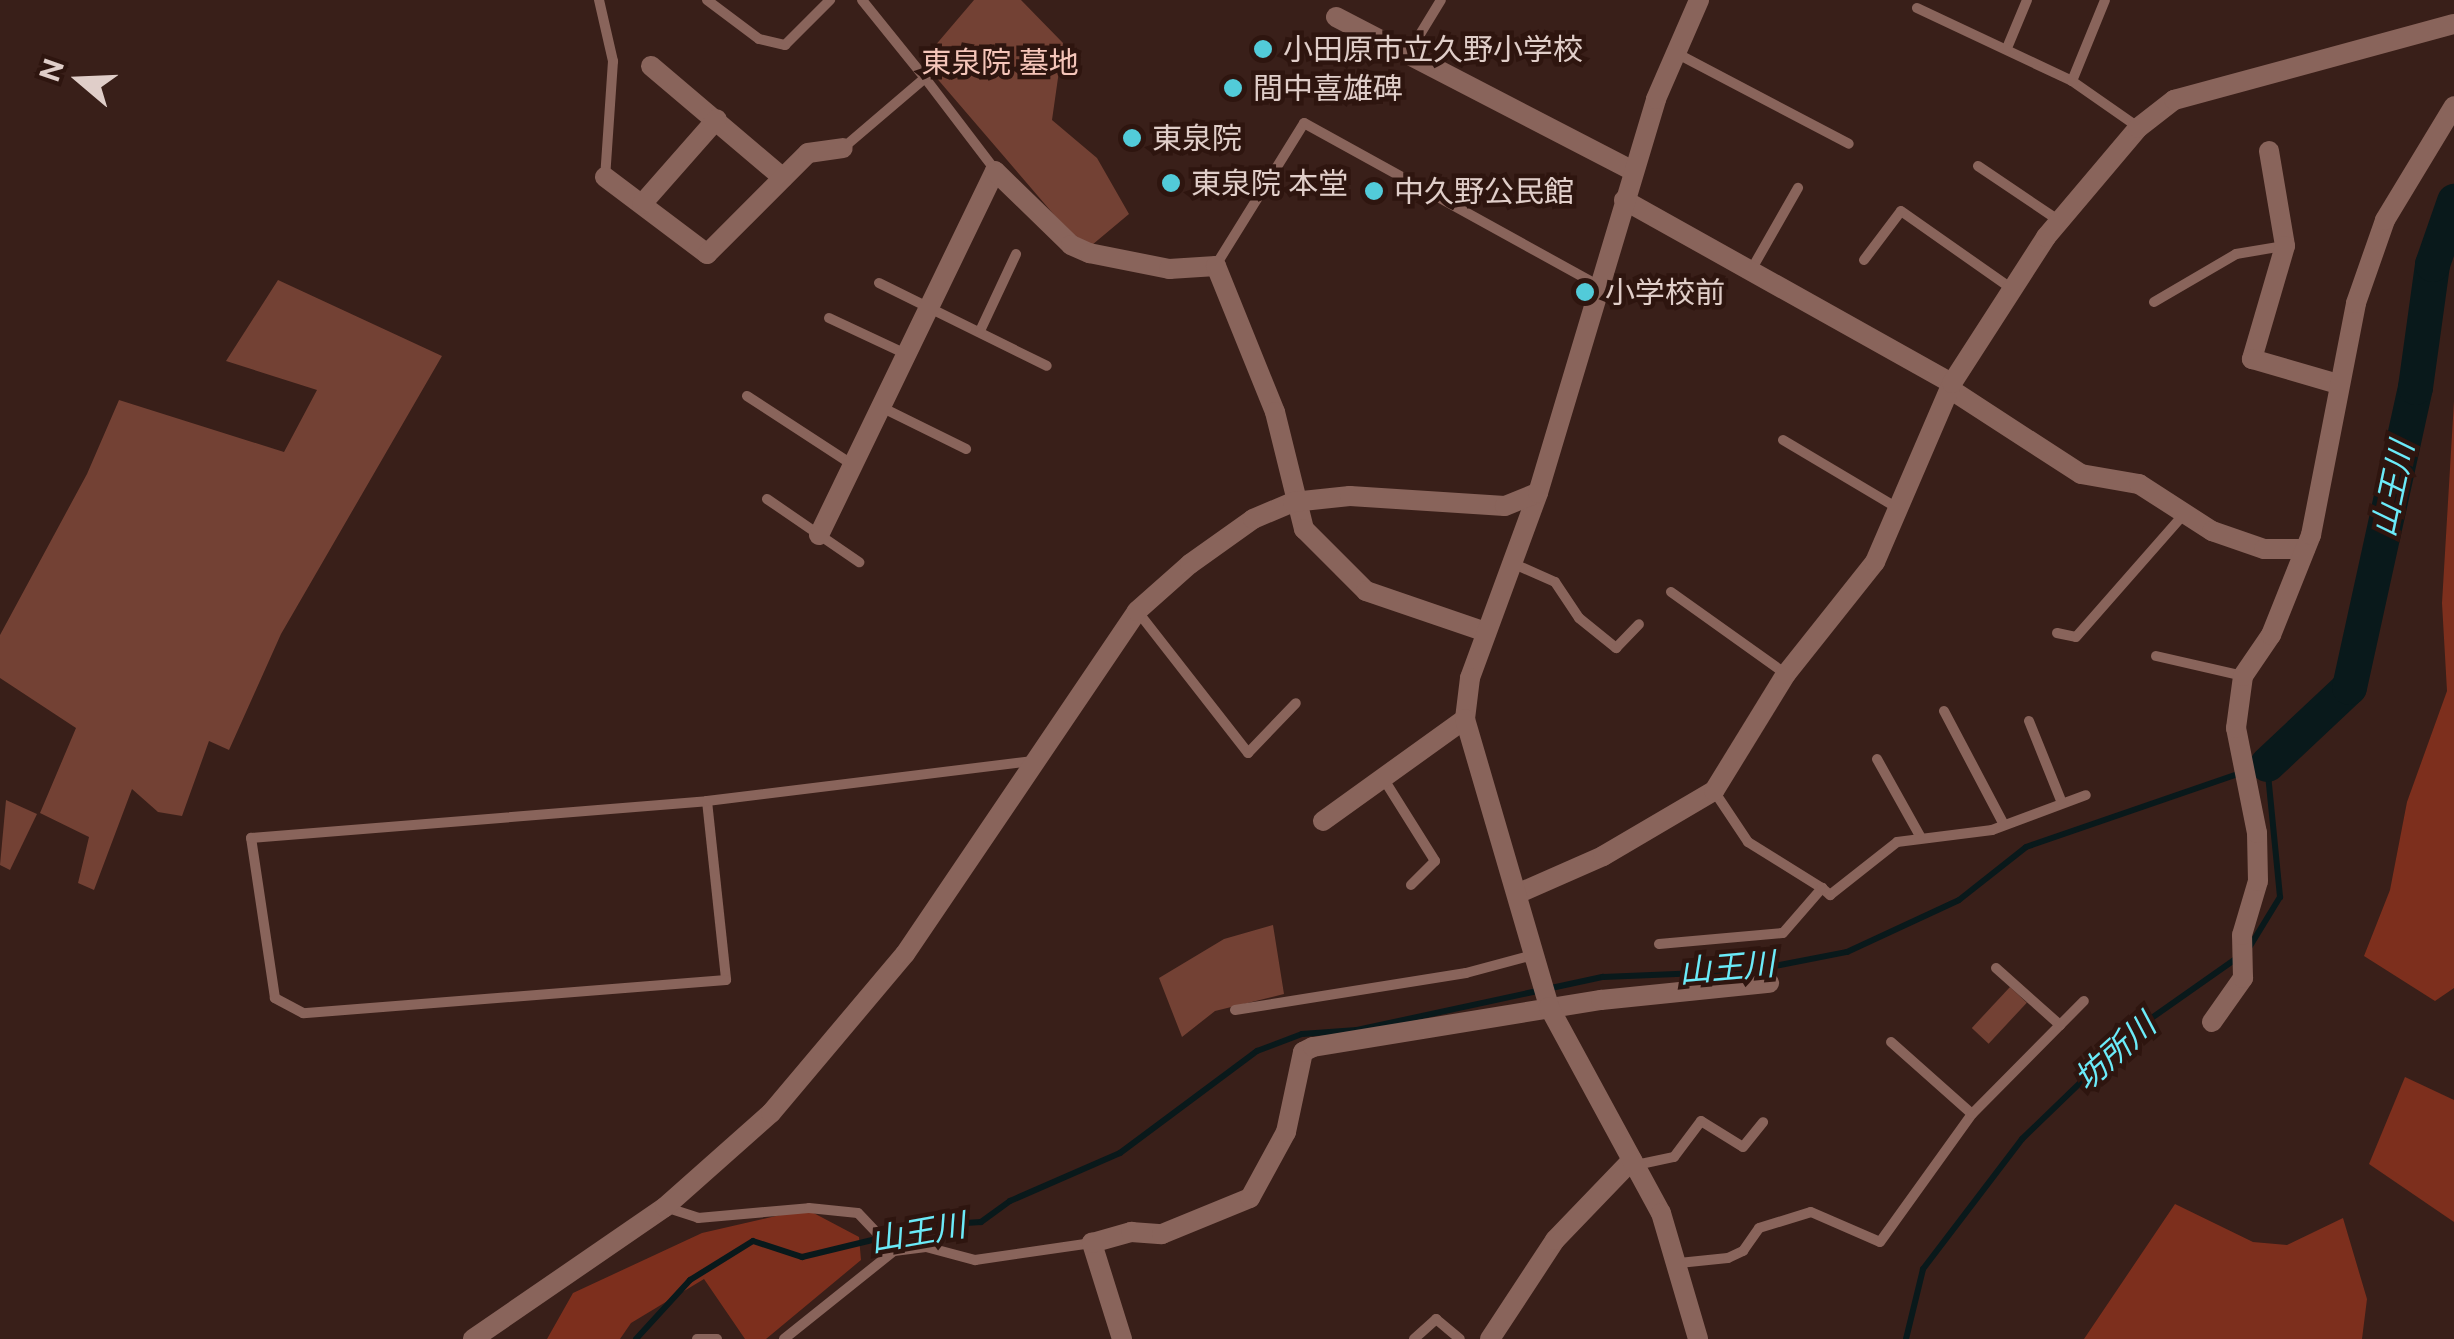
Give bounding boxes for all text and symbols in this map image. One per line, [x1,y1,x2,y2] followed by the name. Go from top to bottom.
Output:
[30,30,130,130] north arrow
[1283,31,1583,67] place label: 小田原市立久野小学校
[1252,38,1274,60] marker: 小田原市立久野小学校
[921,44,1079,80] park label: 東泉院 墓地
[32,54,70,86] text: N
[1253,70,1403,106] place label: 間中喜雄碑
[1222,77,1244,99] marker: 間中喜雄碑
[1152,120,1242,156] place label: 東泉院
[1121,127,1143,149] marker: 東泉院
[1191,165,1348,201] place label: 東泉院 本堂
[1160,172,1182,194] marker: 東泉院 本堂
[1394,173,1574,209] place label: 中久野公民館
[1363,180,1385,202] marker: 中久野公民館
[1605,274,1725,310] place label: 小学校前
[1574,281,1596,303] marker: 小学校前
[2364,438,2422,540] water label: 山王川
[1678,945,1776,991] water label: 山王川
[2066,1006,2164,1098] water label: 坊所川
[867,1206,969,1260] water label: 山王川

